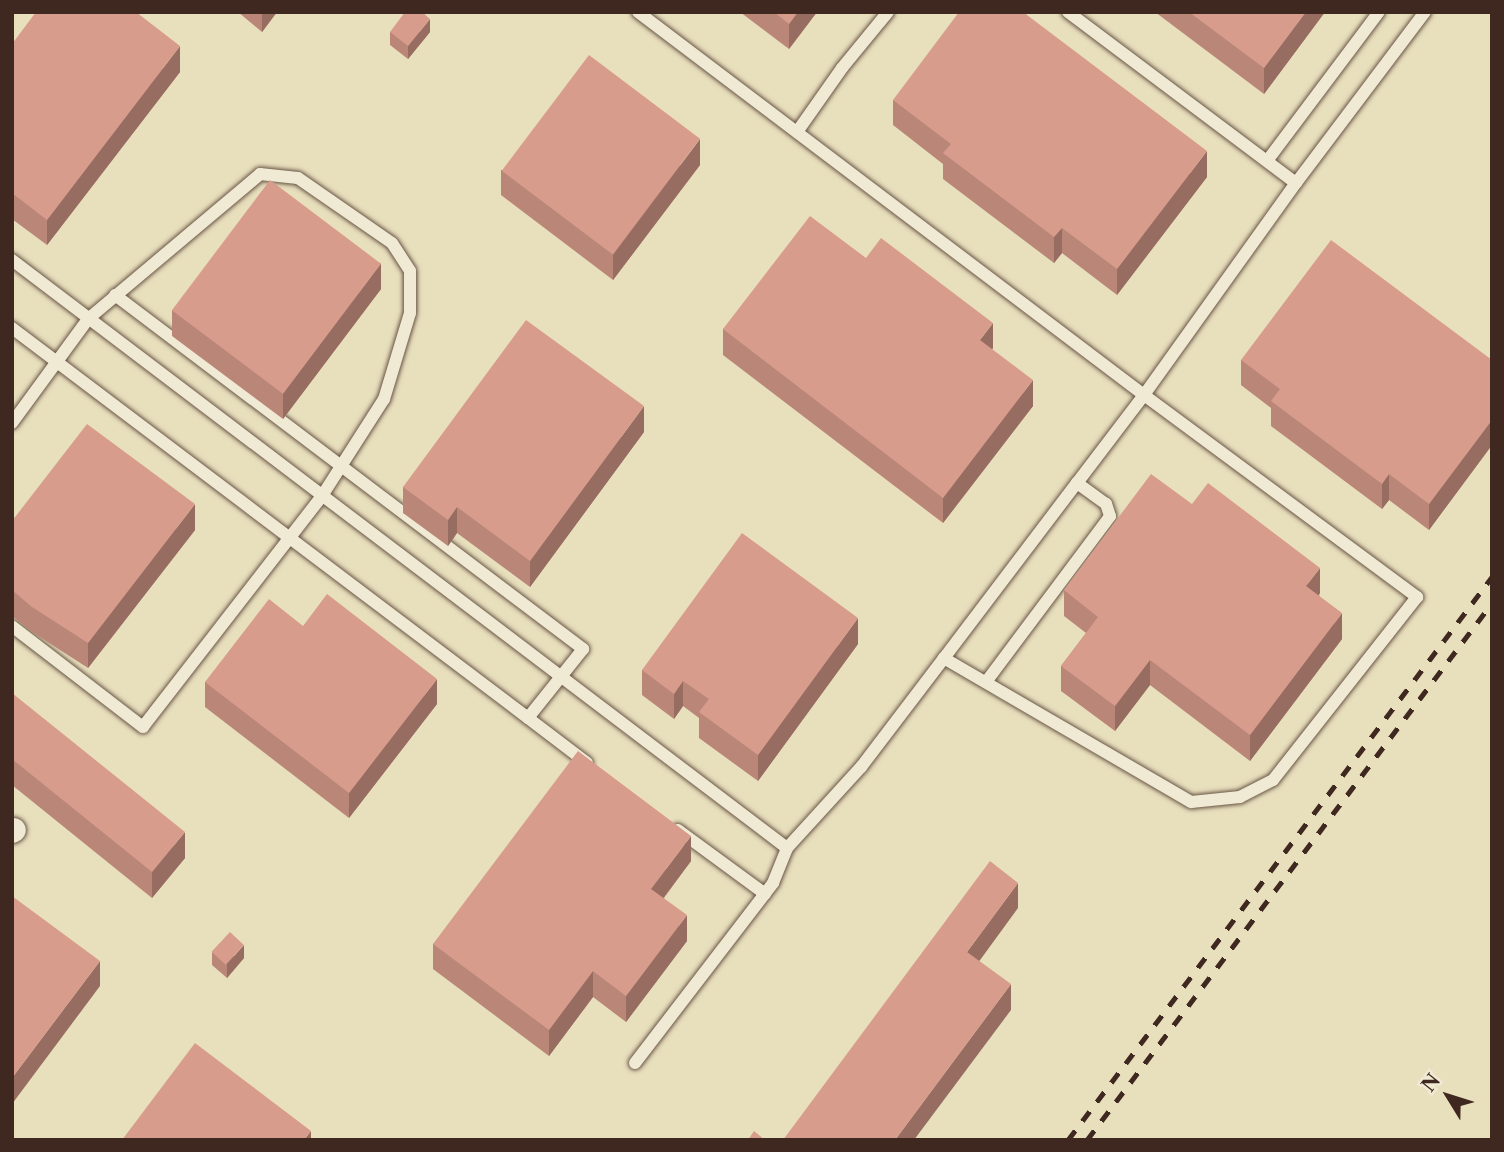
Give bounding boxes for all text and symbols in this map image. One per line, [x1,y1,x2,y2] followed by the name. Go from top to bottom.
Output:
[1413,1061,1483,1131] north arrow
[1417,1069,1445,1096] text: N

